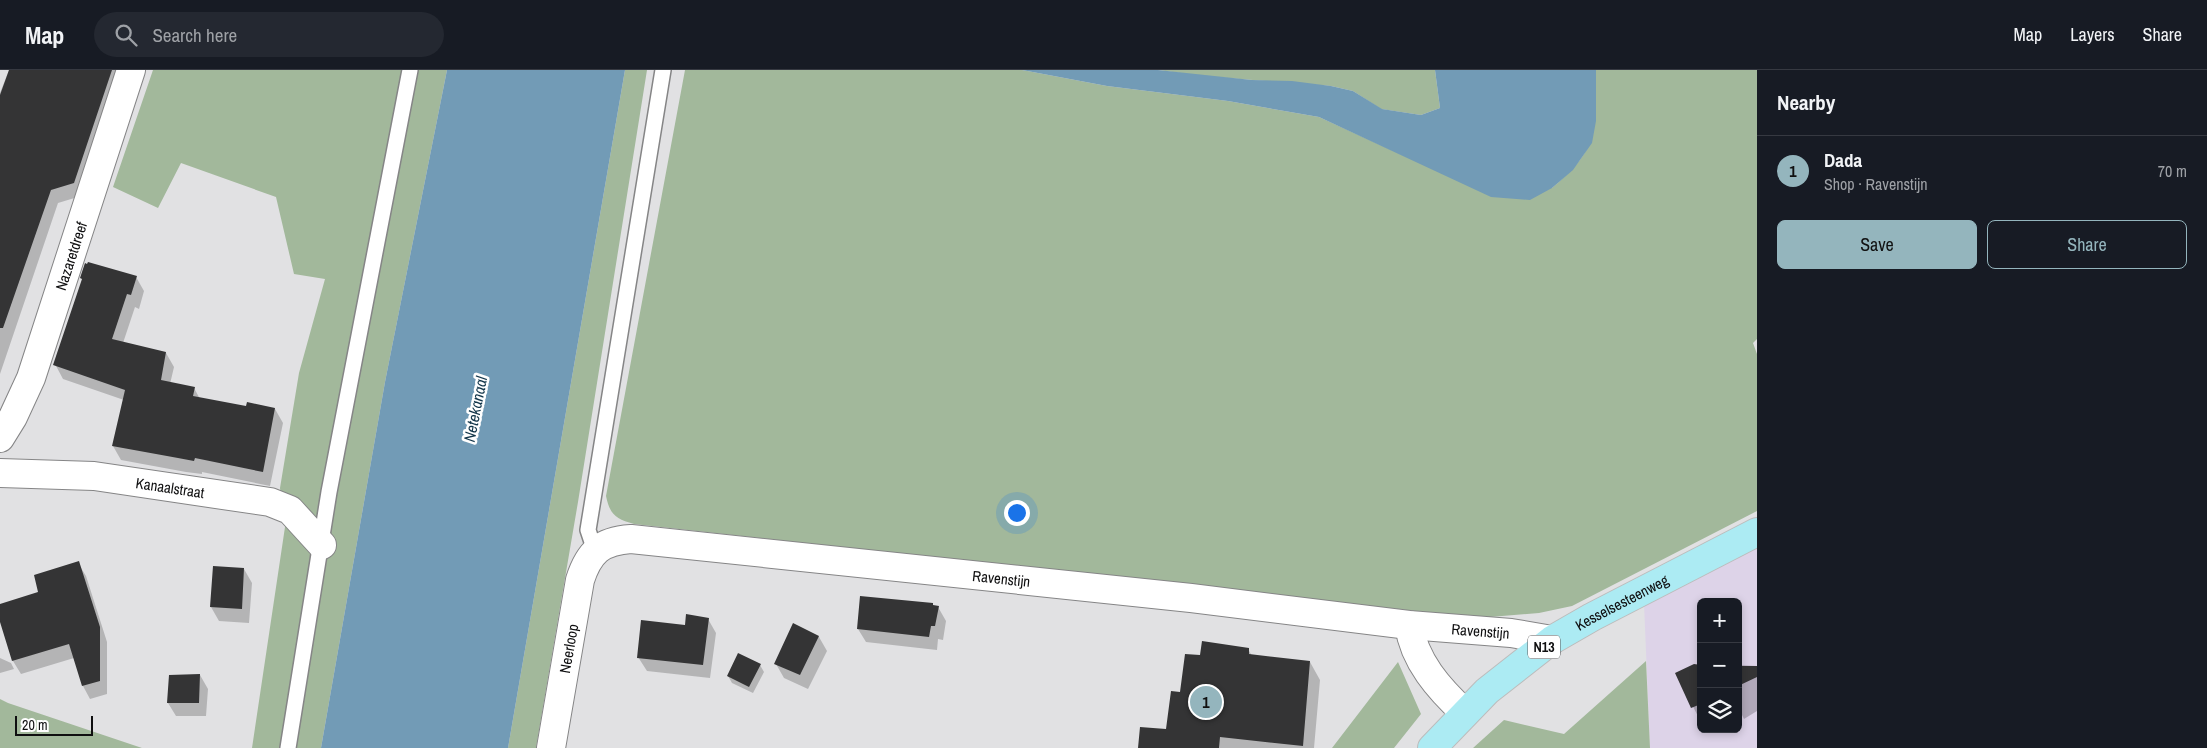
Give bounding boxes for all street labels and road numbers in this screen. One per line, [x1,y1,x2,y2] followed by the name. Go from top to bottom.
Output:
[50,218,92,293] street label: Nazaretdreef
[134,472,206,503] street label: Kanaalstraat
[971,565,1031,592] street label: Ravenstijn
[1571,569,1672,635] street label: Kesselsesteenweg
[1451,618,1510,643] street label: Ravenstijn
[554,622,583,675] street label: Neerloop
[1528,636,1560,658] road number: N13

